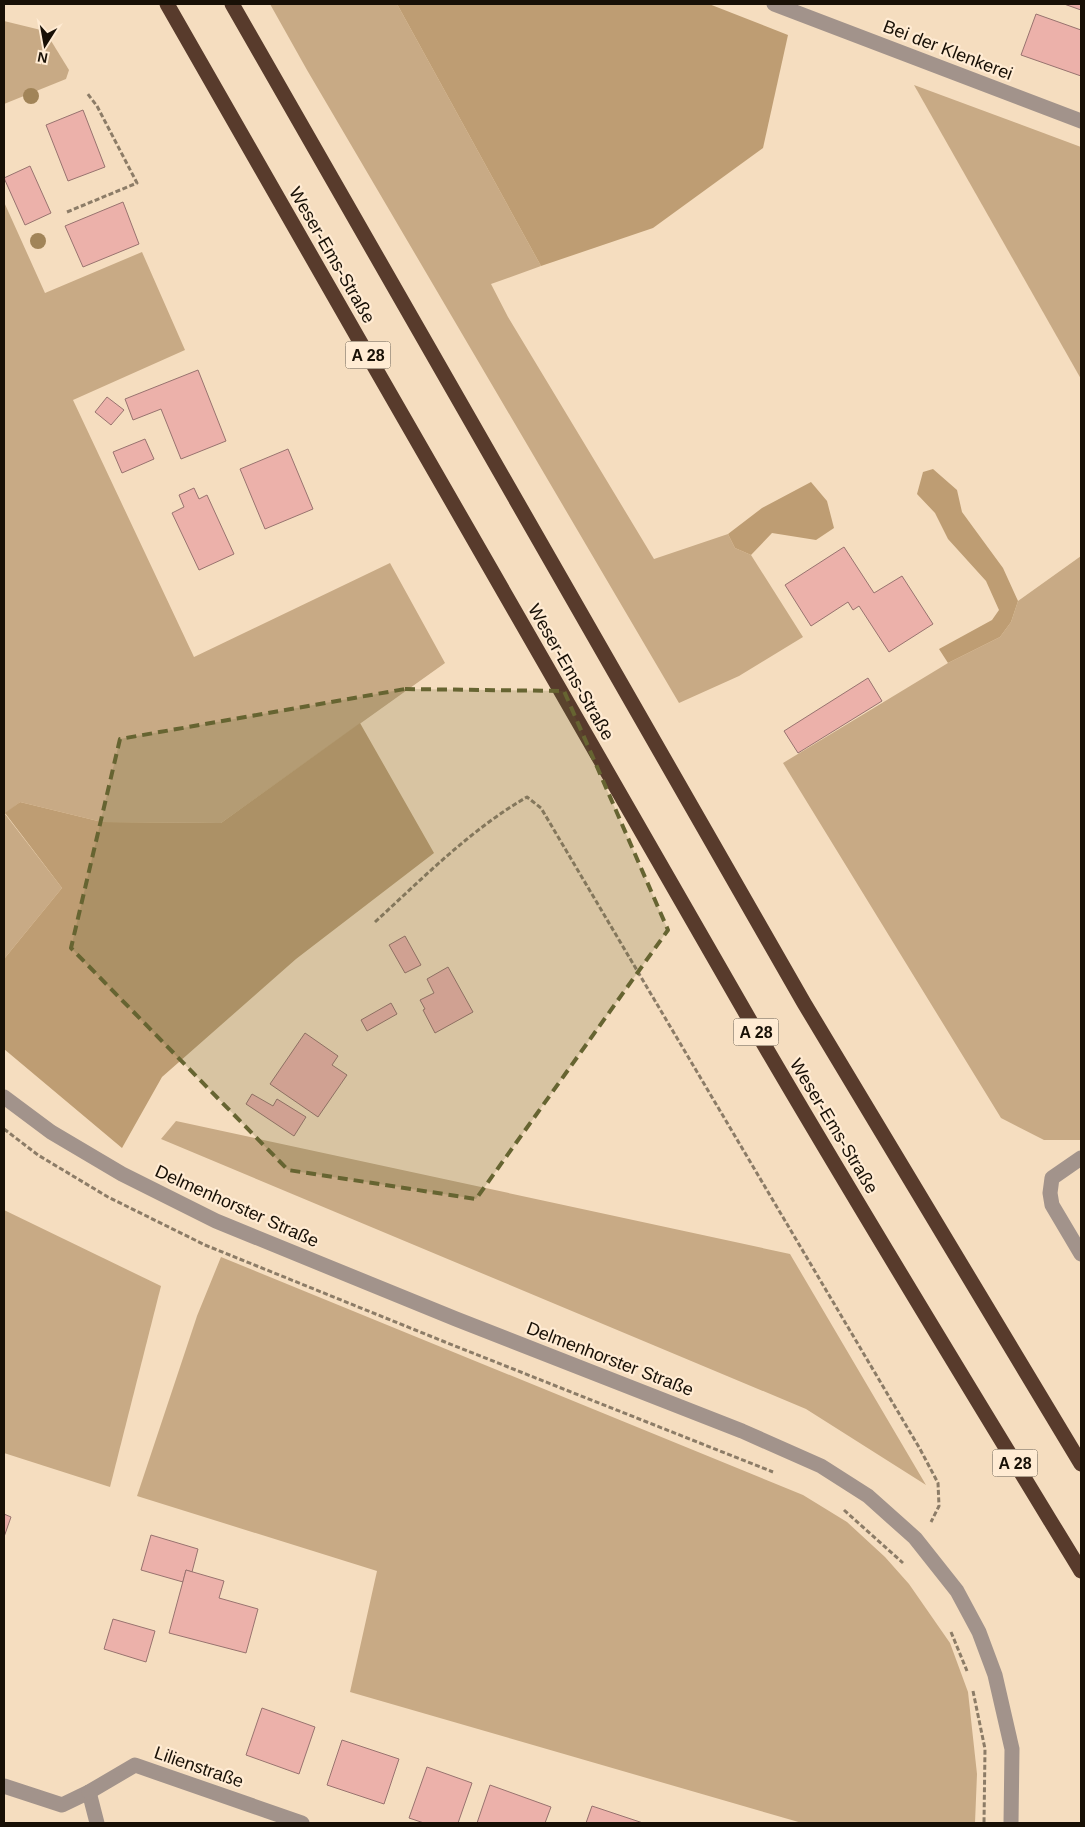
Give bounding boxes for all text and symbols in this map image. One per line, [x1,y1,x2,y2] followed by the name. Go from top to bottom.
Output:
[880,16,1016,84] street label: Bei der Klenkerei
[20,20,70,70] north arrow
[36,49,49,67] text: N
[285,183,379,327] street label: Weser-Ems-Straße
[346,342,390,368] road number: A 28
[524,600,618,744] street label: Weser-Ems-Straße
[734,1019,778,1046] road number: A 28
[786,1055,882,1197] street label: Weser-Ems-Straße
[152,1161,322,1251] street label: Delmenhorster Straße
[524,1318,696,1400] street label: Delmenhorster Straße
[992,1450,1038,1476] road number: A 28
[152,1742,246,1792] street label: Lilienstraße

